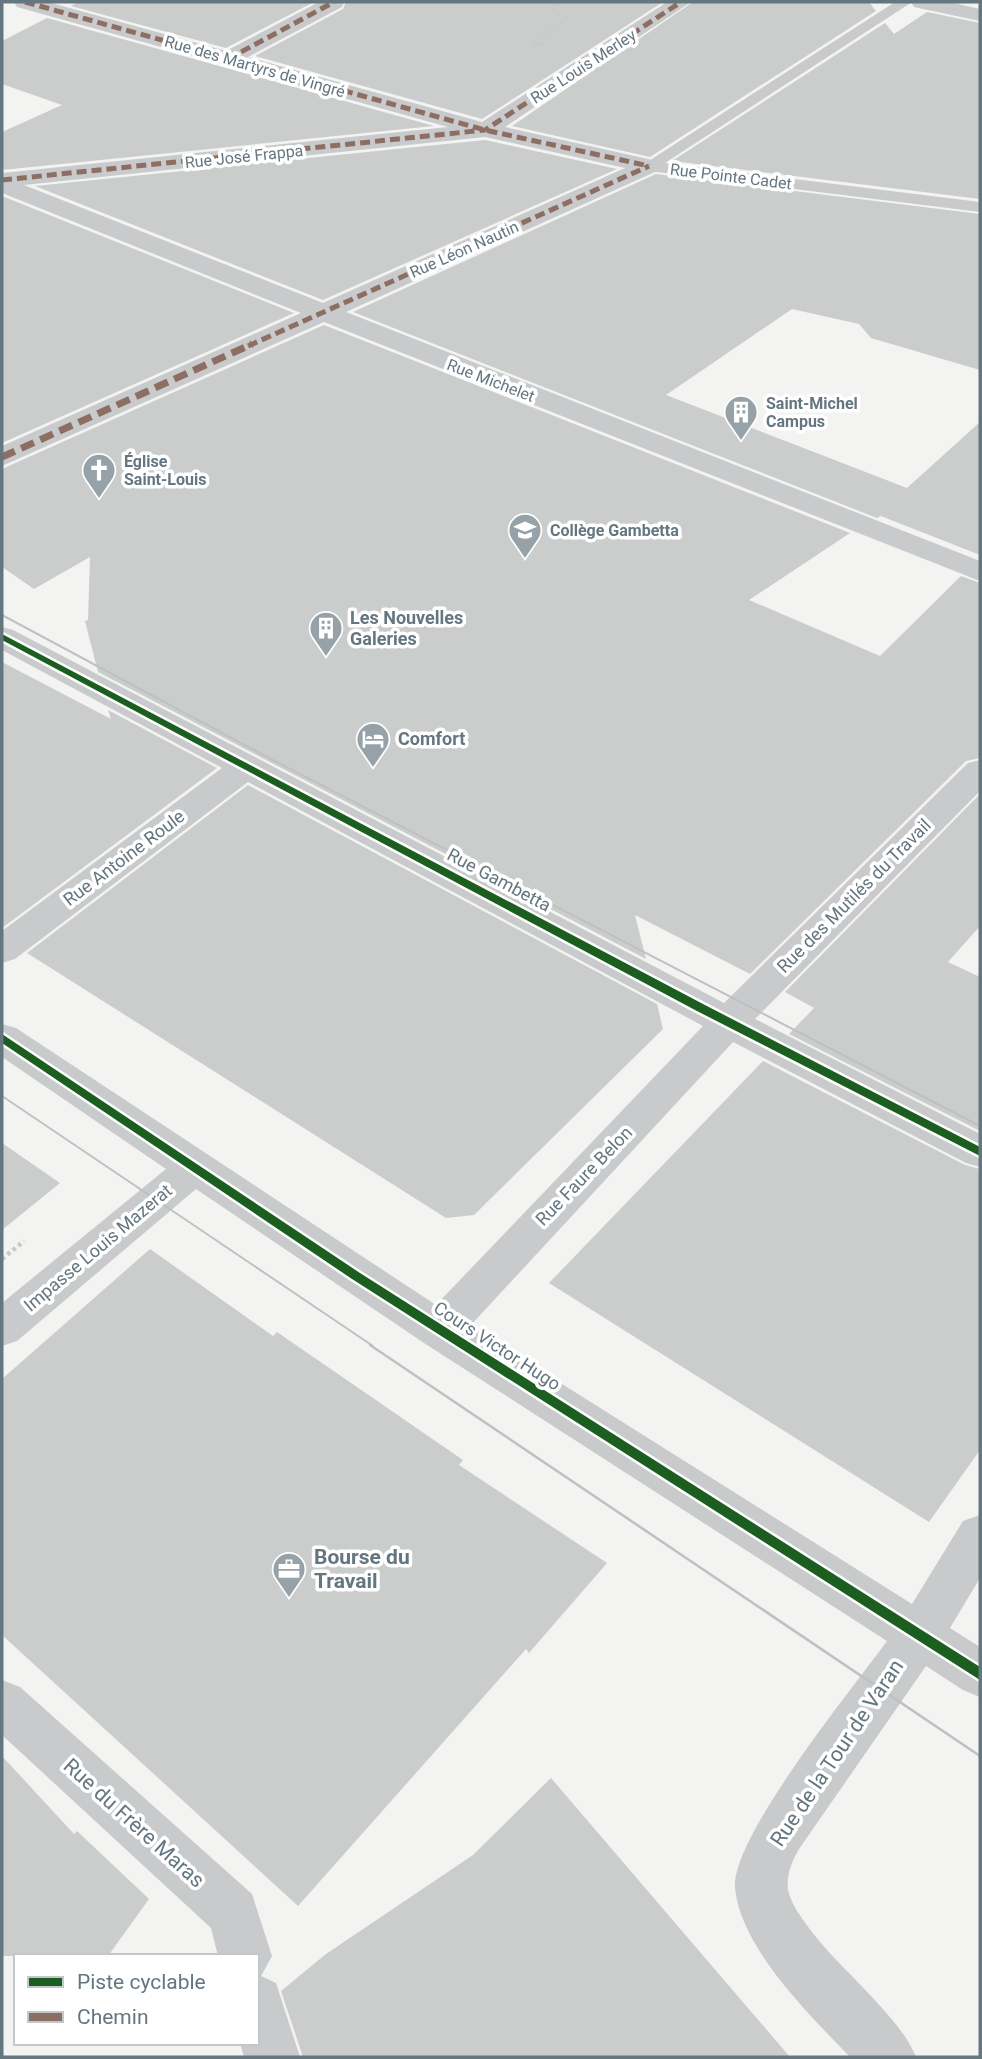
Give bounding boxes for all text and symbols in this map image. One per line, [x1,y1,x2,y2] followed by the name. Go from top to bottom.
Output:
[527,25,640,107] street label: Rue Louis Merley
[162,32,347,101] street label: Rue des Martyrs de Vingré
[184,141,304,172] street label: Rue José Frappa
[669,160,793,193] street label: Rue Pointe Cadet
[407,217,522,282] street label: Rue Léon Nautin
[444,355,537,406] street label: Rue Michelet
[722,393,760,442] building icon: Saint-Michel Campus
[766,394,858,431] place label: Saint-Michel Campus
[80,451,118,500] church icon: Église Saint-Louis
[124,452,206,489] place label: Église Saint-Louis
[506,511,544,560] school or university icon: Collège Gambetta
[550,521,679,540] place label: Collège Gambetta
[350,607,463,649] place label: Les Nouvelles Galeries
[307,609,345,658] building icon: Les Nouvelles Galeries
[354,720,392,769] hotel icon: Comfort
[398,728,465,749] place label: Comfort
[59,805,188,910] street label: Rue Antoine Roule
[772,814,935,977] street label: Rue des Mutilés du Travail
[444,844,555,916] street label: Rue Gambetta
[531,1122,636,1230] street label: Rue Faure Belon
[20,1180,176,1316] street label: Impasse Louis Mazerat
[430,1297,565,1394] street label: Cours Victor Hugo
[314,1545,410,1593] place label: Bourse du Travail
[270,1550,308,1599] office icon: Bourse du Travail
[766,1655,908,1851] street label: Rue de la Tour de Varan
[59,1754,209,1892] street label: Rue du Frère Maras
[14,1954,259,2045] legend
[77,1970,206,1994] text: Piste cyclable
[77,2005,149,2029] text: Chemin

